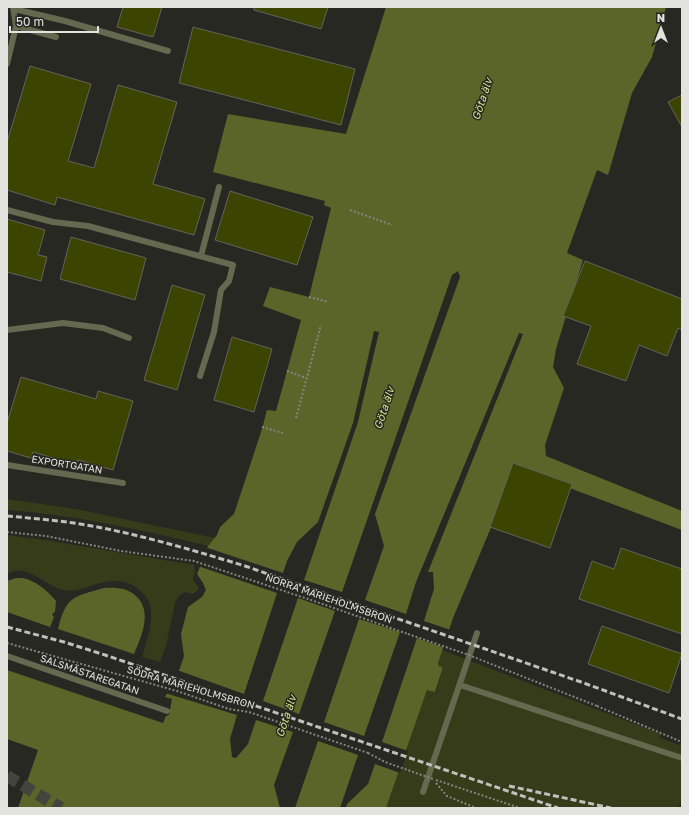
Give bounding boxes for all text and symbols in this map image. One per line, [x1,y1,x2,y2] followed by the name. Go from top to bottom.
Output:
[10,8,98,34] scale bar
[641,8,681,48] north arrow
[657,11,665,24] text: N
[16,14,44,29] text: 50 m
[469,74,495,121] water label: Göta älv
[371,383,397,430] water label: Göta älv
[31,452,103,476] street label: EXPORTGATAN
[264,571,394,625] street label: NORRA MARIEHOLMSBRON
[39,650,141,697] street label: SALSMÄSTAREGATAN
[126,662,257,711] street label: SÖDRA MARIEHOLMSBRON
[273,691,299,738] water label: Göta älv

